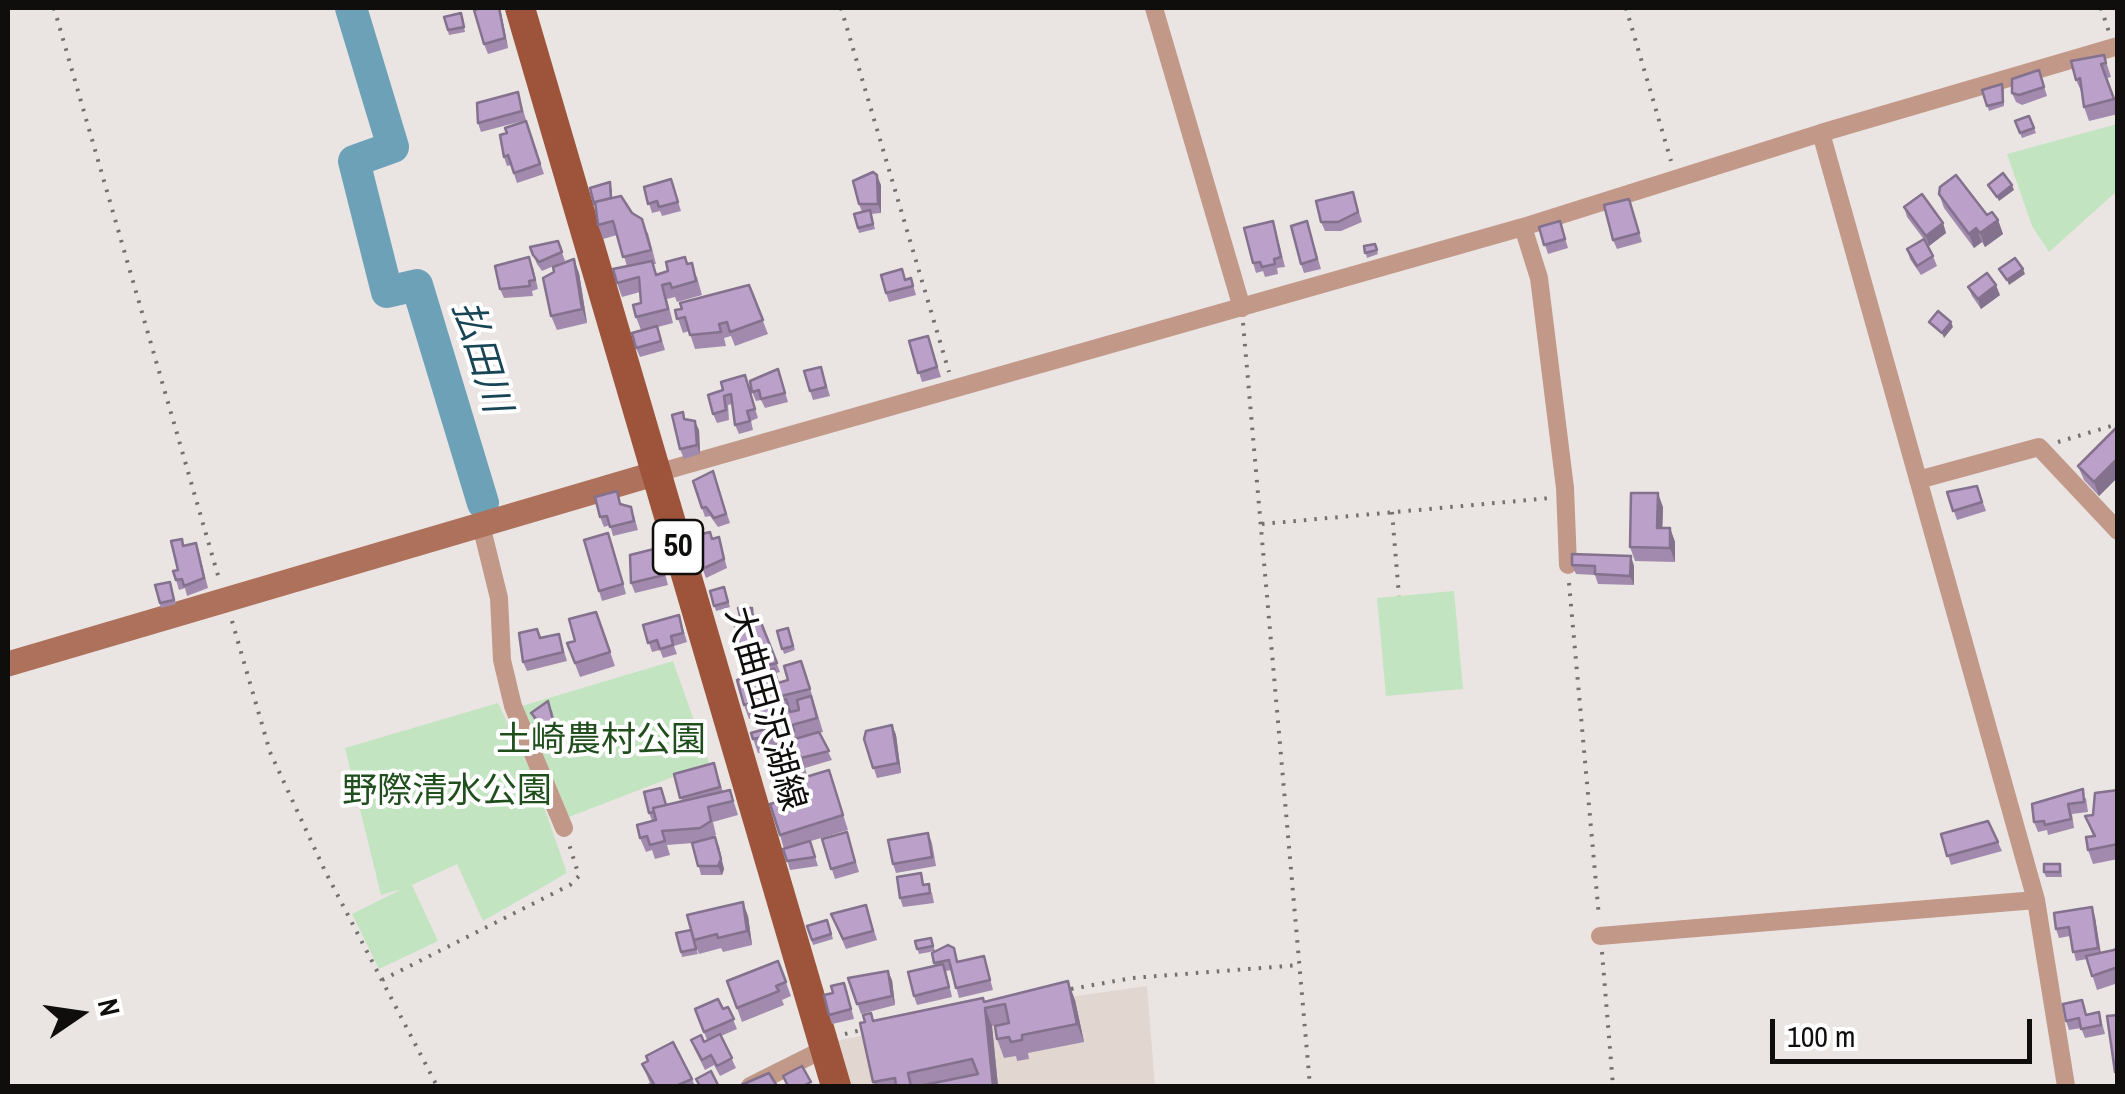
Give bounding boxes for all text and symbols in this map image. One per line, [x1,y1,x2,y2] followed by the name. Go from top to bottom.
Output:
[442,296,518,418] water label: 払田川
[653,520,703,574] road number: 50
[715,602,813,816] street label: 大曲田沢湖線
[496,721,706,763] park label: 土崎農村公園
[342,772,552,814] park label: 野際清水公園
[30,964,130,1064] north arrow
[89,995,130,1020] text: N
[1775,999,2038,1061] scale bar
[1787,1016,1855,1056] text: 100 m

